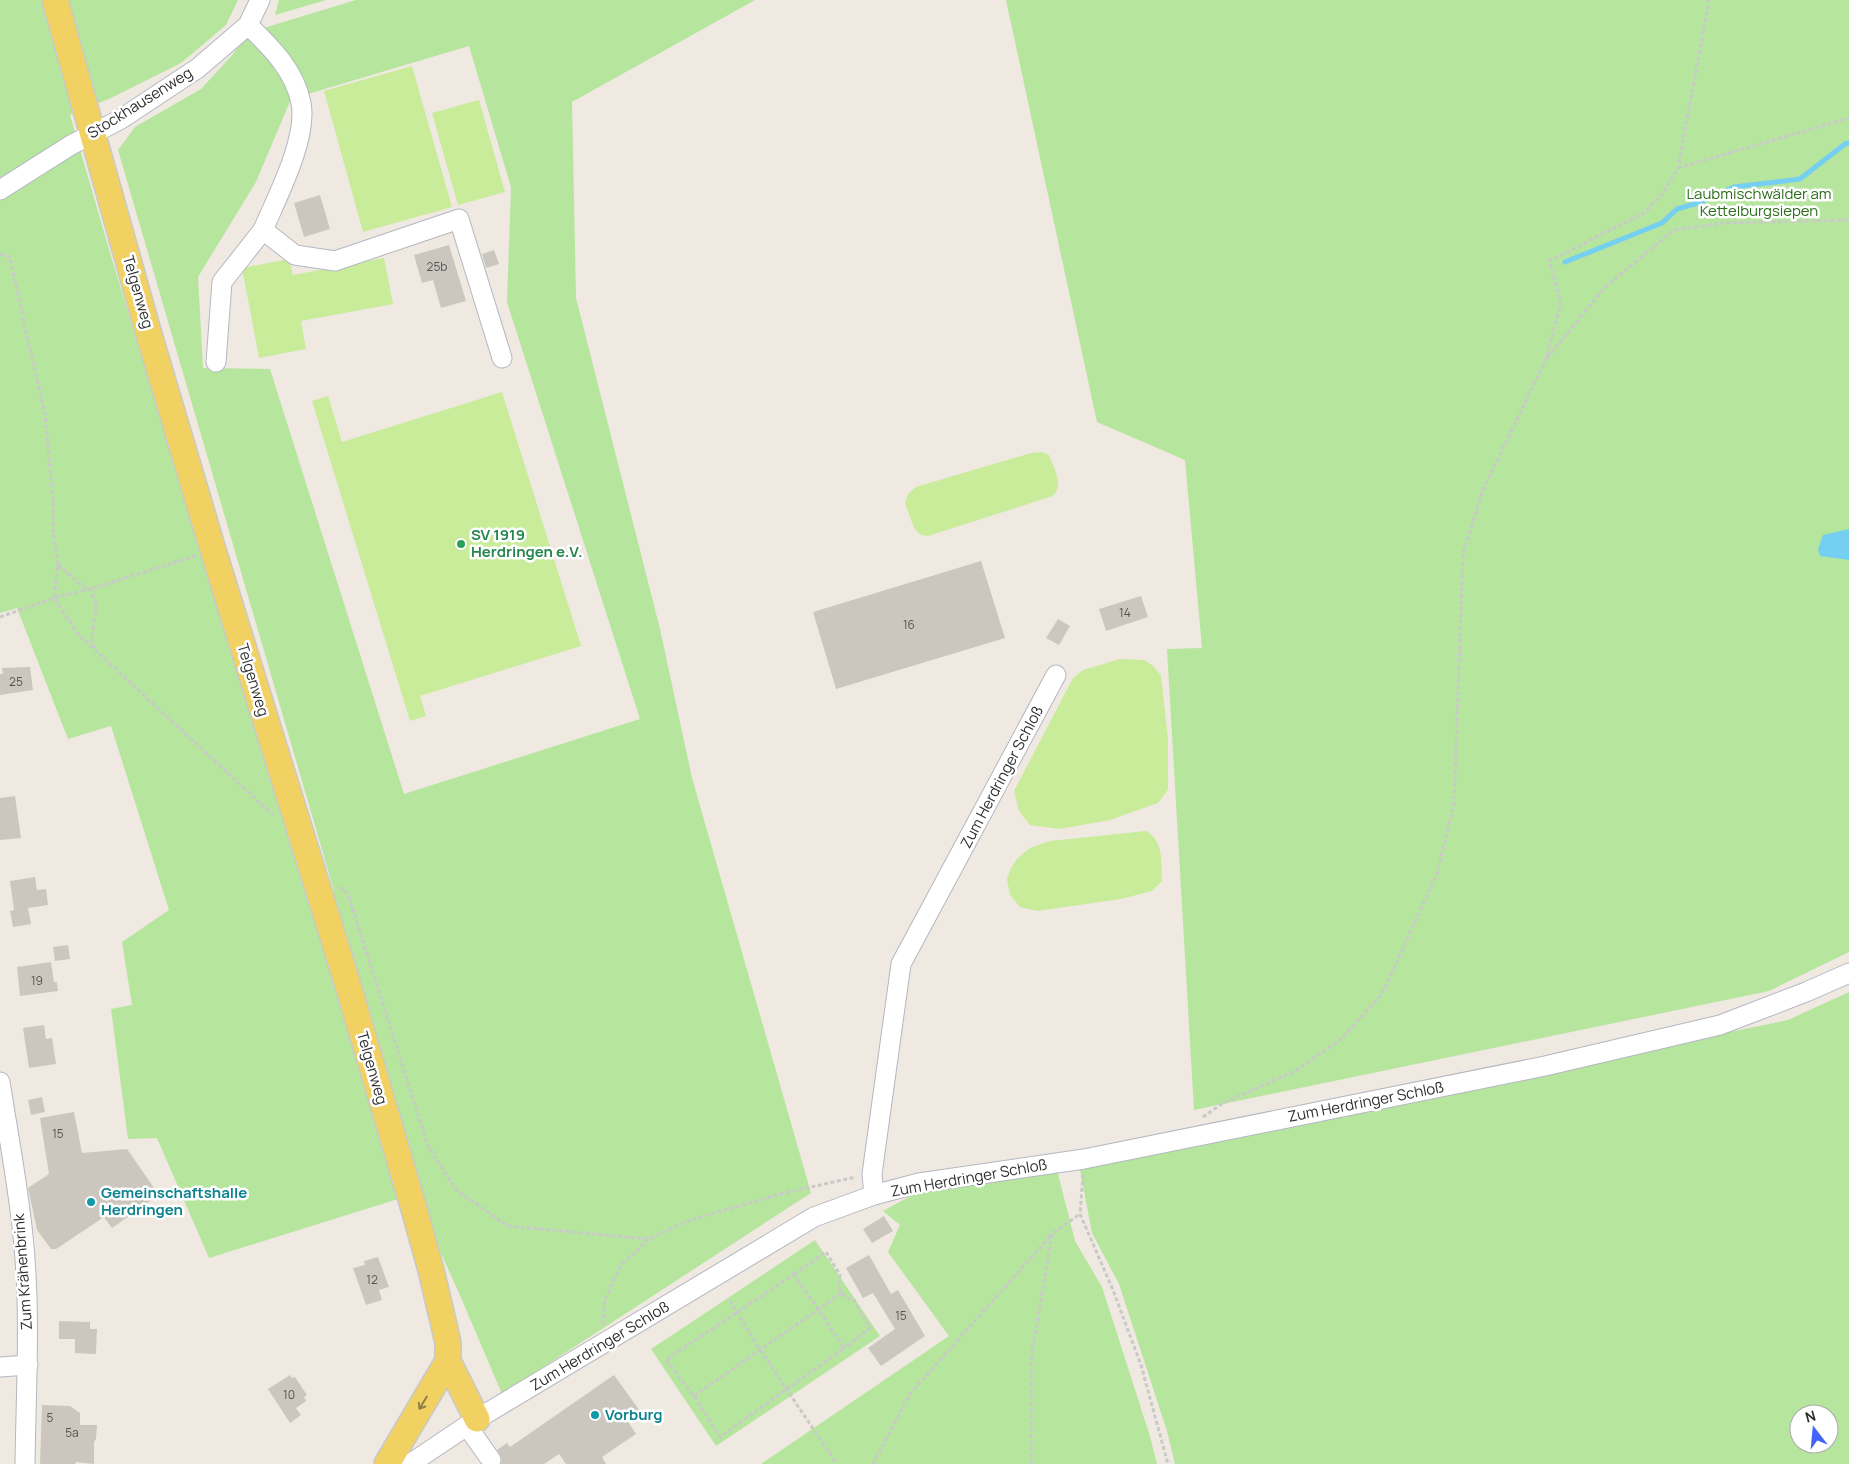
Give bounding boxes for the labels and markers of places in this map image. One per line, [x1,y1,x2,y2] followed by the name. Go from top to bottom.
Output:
[471,524,583,562] place label: SV 1919 Herdringen e.V.
[455,538,467,550] marker: SV 1919 Herdringen e.V.
[101,1182,247,1220] place label: Gemeinschaftshalle Herdringen
[85,1196,97,1208] marker: Gemeinschaftshalle Herdringen
[605,1404,663,1425] place label: Vorburg
[589,1409,601,1421] marker: Vorburg

